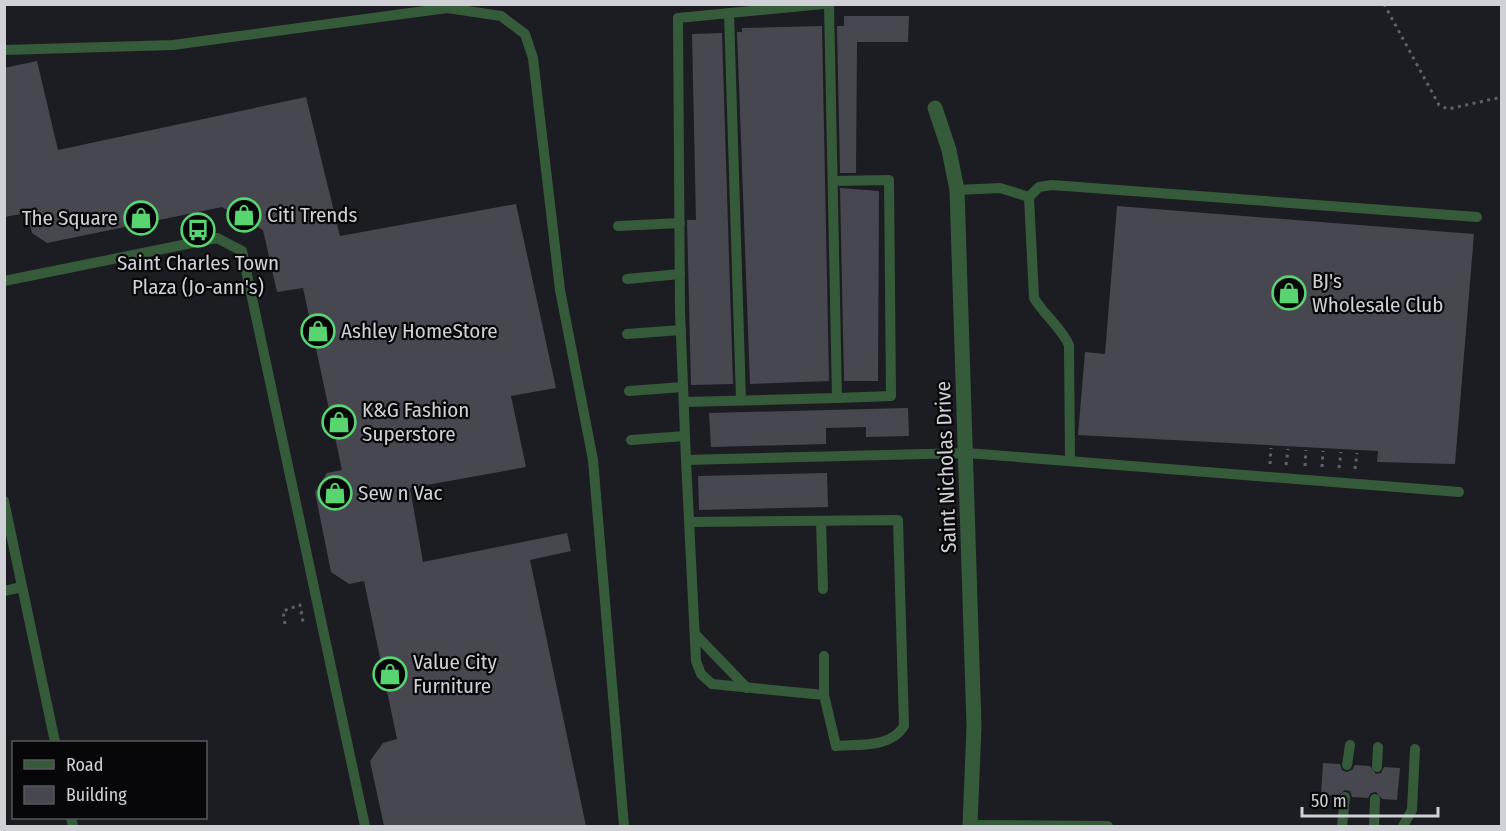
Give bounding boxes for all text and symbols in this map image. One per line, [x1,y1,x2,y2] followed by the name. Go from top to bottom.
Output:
[226,197,262,233] shop icon: Citi Trends
[123,200,159,236] shop icon: The Square
[267,202,358,228] place label: Citi Trends
[22,205,118,231] place label: The Square
[180,212,216,248] bus stop icon: Saint Charles Town Plaza (Jo-ann's)
[117,250,279,300] place label: Saint Charles Town Plaza (Jo-ann's)
[1312,268,1443,318] place label: BJ's Wholesale Club
[1271,275,1307,311] shop icon: BJ's Wholesale Club
[300,313,336,349] shop icon: Ashley HomeStore
[341,318,498,344] place label: Ashley HomeStore
[930,381,962,553] street label: Saint Nicholas Drive
[362,397,469,447] place label: K&G Fashion Superstore
[321,404,357,440] shop icon: K&G Fashion Superstore
[317,475,353,511] shop icon: Sew n Vac
[358,480,443,506] place label: Sew n Vac
[413,649,498,699] place label: Value City Furniture
[372,656,408,692] shop icon: Value City Furniture
[12,741,207,819] legend
[66,754,103,776] text: Road
[1302,780,1438,818] scale bar
[66,784,127,806] text: Building
[1311,790,1347,812] text: 50 m

